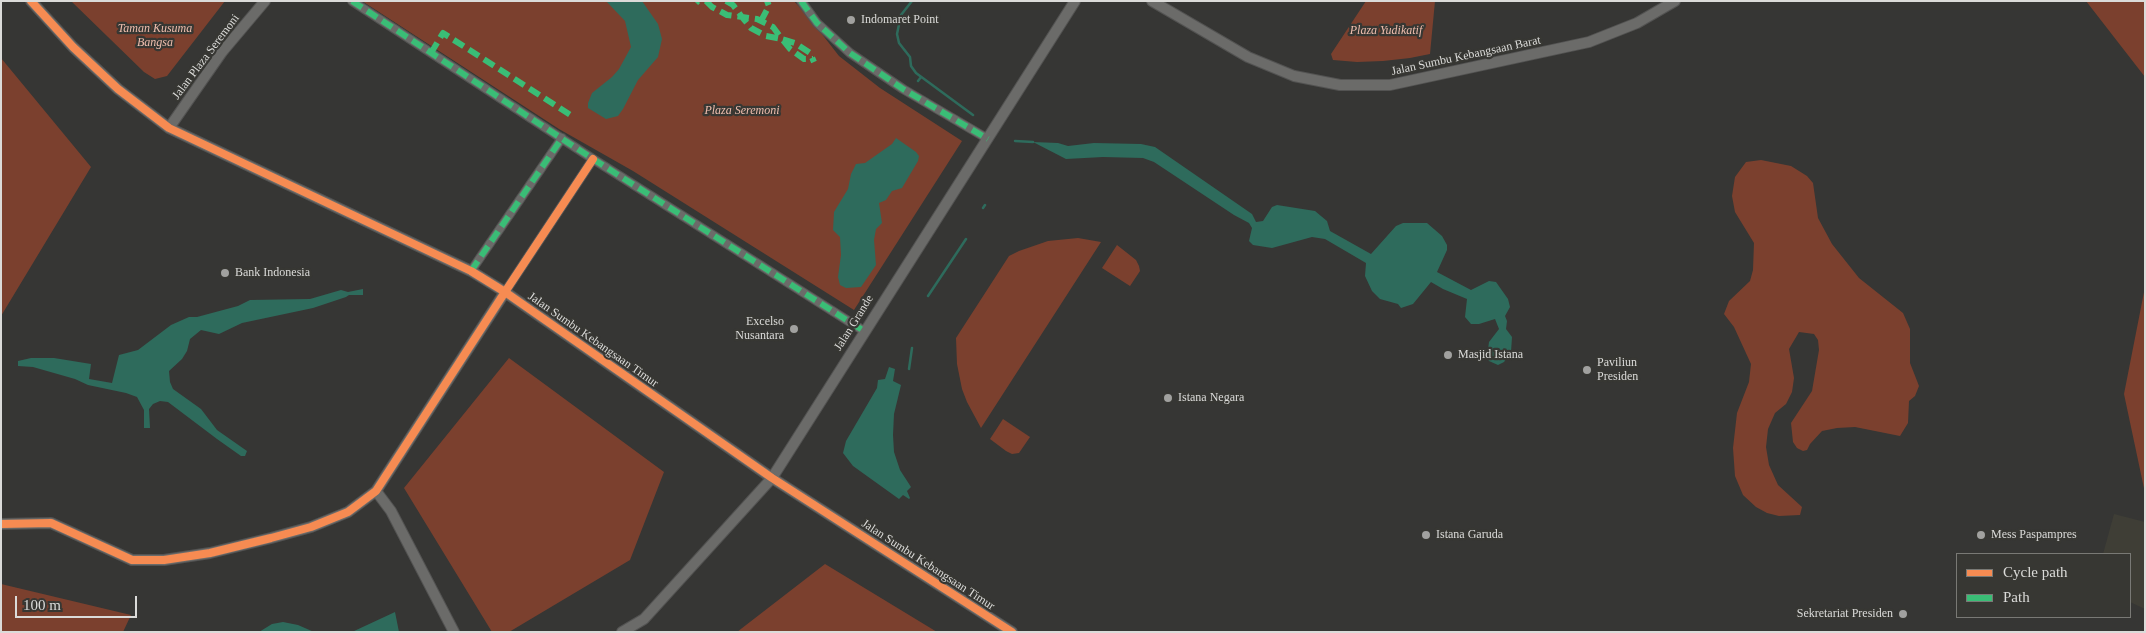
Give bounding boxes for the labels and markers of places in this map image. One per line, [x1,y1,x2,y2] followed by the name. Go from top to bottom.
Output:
[861,13,939,27] place label: Indomaret Point
[845,14,857,26] marker: Indomaret Point
[235,266,310,280] place label: Bank Indonesia
[219,267,231,279] marker: Bank Indonesia
[735,315,784,343] place label: Excelso Nusantara
[788,323,800,335] marker: Excelso Nusantara
[1458,348,1523,362] place label: Masjid Istana
[1442,349,1454,361] marker: Masjid Istana
[1597,356,1638,384] place label: Paviliun Presiden
[1581,364,1593,376] marker: Paviliun Presiden
[1178,391,1244,405] place label: Istana Negara
[1162,392,1174,404] marker: Istana Negara
[1436,528,1503,542] place label: Istana Garuda
[1991,528,2077,542] place label: Mess Paspampres
[1420,529,1432,541] marker: Istana Garuda
[1975,529,1987,541] marker: Mess Paspampres
[1797,607,1893,621] place label: Sekretariat Presiden
[1897,608,1909,620] marker: Sekretariat Presiden

